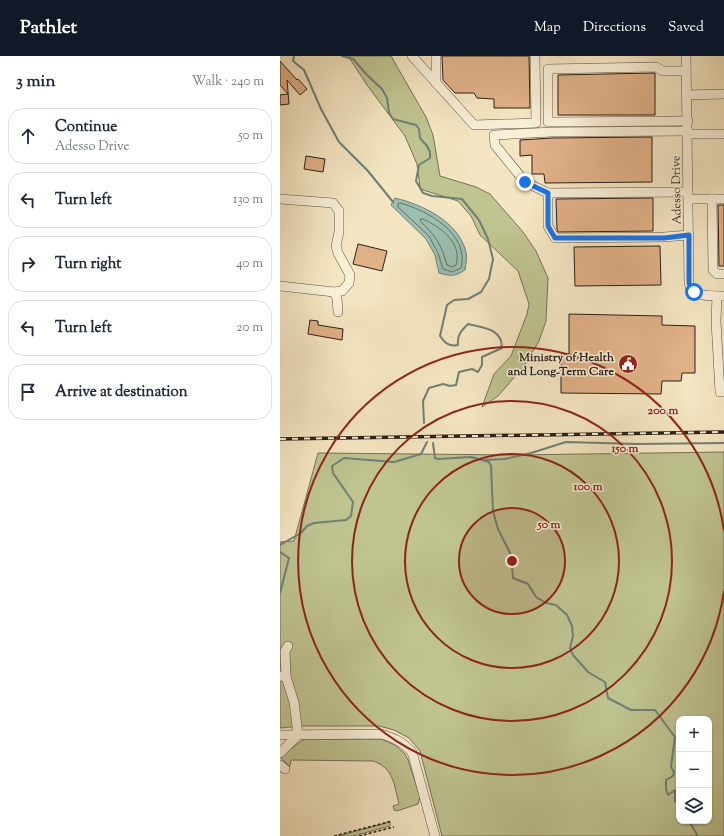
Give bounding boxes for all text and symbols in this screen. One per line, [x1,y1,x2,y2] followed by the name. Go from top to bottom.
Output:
[20,15,77,42] text: Pathlet
[534,18,561,38] text: Map
[583,18,646,38] text: Directions
[668,18,704,38] text: Saved
[16,70,55,94] text: 3 min
[192,73,264,91] text: Walk · 240 m
[55,117,117,138] text: Continue
[17,125,39,147] icon: ahead
[238,127,263,145] text: 50 m
[55,138,130,156] text: Adesso Drive
[667,155,687,225] street label: Adesso Drive
[516,173,534,191] route end
[17,189,39,211] icon: left
[55,190,112,211] text: Turn left
[233,191,263,209] text: 130 m
[17,253,39,275] icon: right
[55,254,121,275] text: Turn right
[236,255,263,273] text: 40 m
[685,283,703,301] route start
[17,317,39,339] icon: left
[55,318,112,339] text: Turn left
[237,319,263,337] text: 20 m
[508,349,615,381] place label: Ministry of Health and Long-Term Care
[617,353,639,375] public building icon: Ministry of Health and Long-Term Care
[17,381,39,403] icon: arrive
[55,382,188,403] text: Arrive at destination
[648,402,678,420] text: 200 m
[610,440,639,458] text: 150 m
[572,478,603,496] text: 100 m
[537,516,561,534] text: 50 m
[505,554,519,568] centre of rings
[676,716,712,824] map controls
[676,716,712,752] button: +
[676,752,712,788] button: −
[676,788,712,824] button: layers

